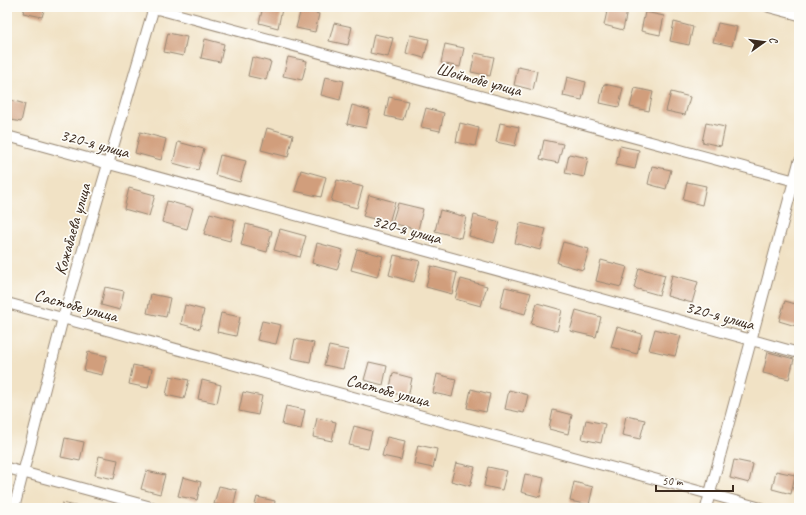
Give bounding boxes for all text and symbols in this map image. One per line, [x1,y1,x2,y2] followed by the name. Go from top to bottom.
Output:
[744,22,784,62] north arrow
[766,35,782,45] text: С
[434,58,525,101] street label: Шойтобе улица
[58,124,133,163] street label: 320-я улица
[49,180,96,277] street label: Кожабаева улица
[370,210,445,249] street label: 320-я улица
[32,284,122,327] street label: Састобе улица
[683,296,758,335] street label: 320-я улица
[344,369,434,412] street label: Састобе улица
[656,467,733,493] scale bar
[662,473,684,489] text: 50 m

